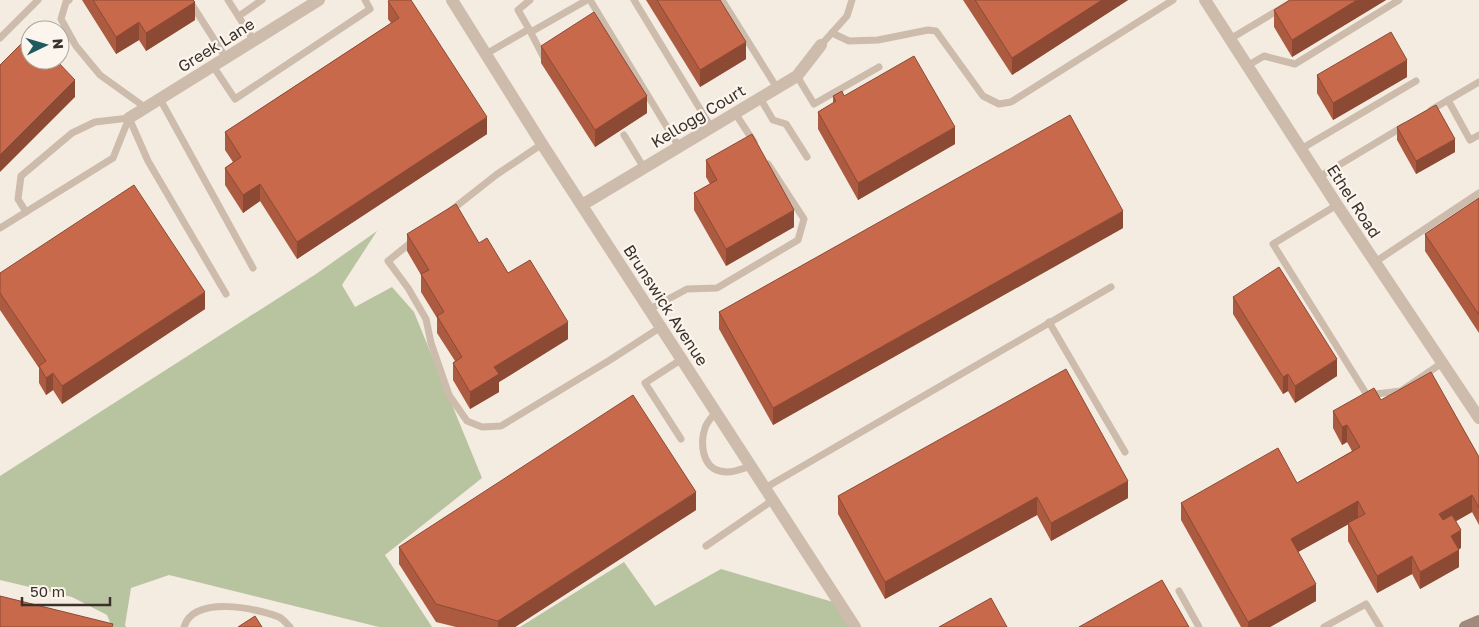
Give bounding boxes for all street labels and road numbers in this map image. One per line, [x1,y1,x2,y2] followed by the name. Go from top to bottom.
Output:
[174,14,258,76] street label: Greek Lane
[647,80,749,152] street label: Kellogg Court
[1323,160,1385,242] street label: Ethel Road
[619,241,713,369] street label: Brunswick Avenue

